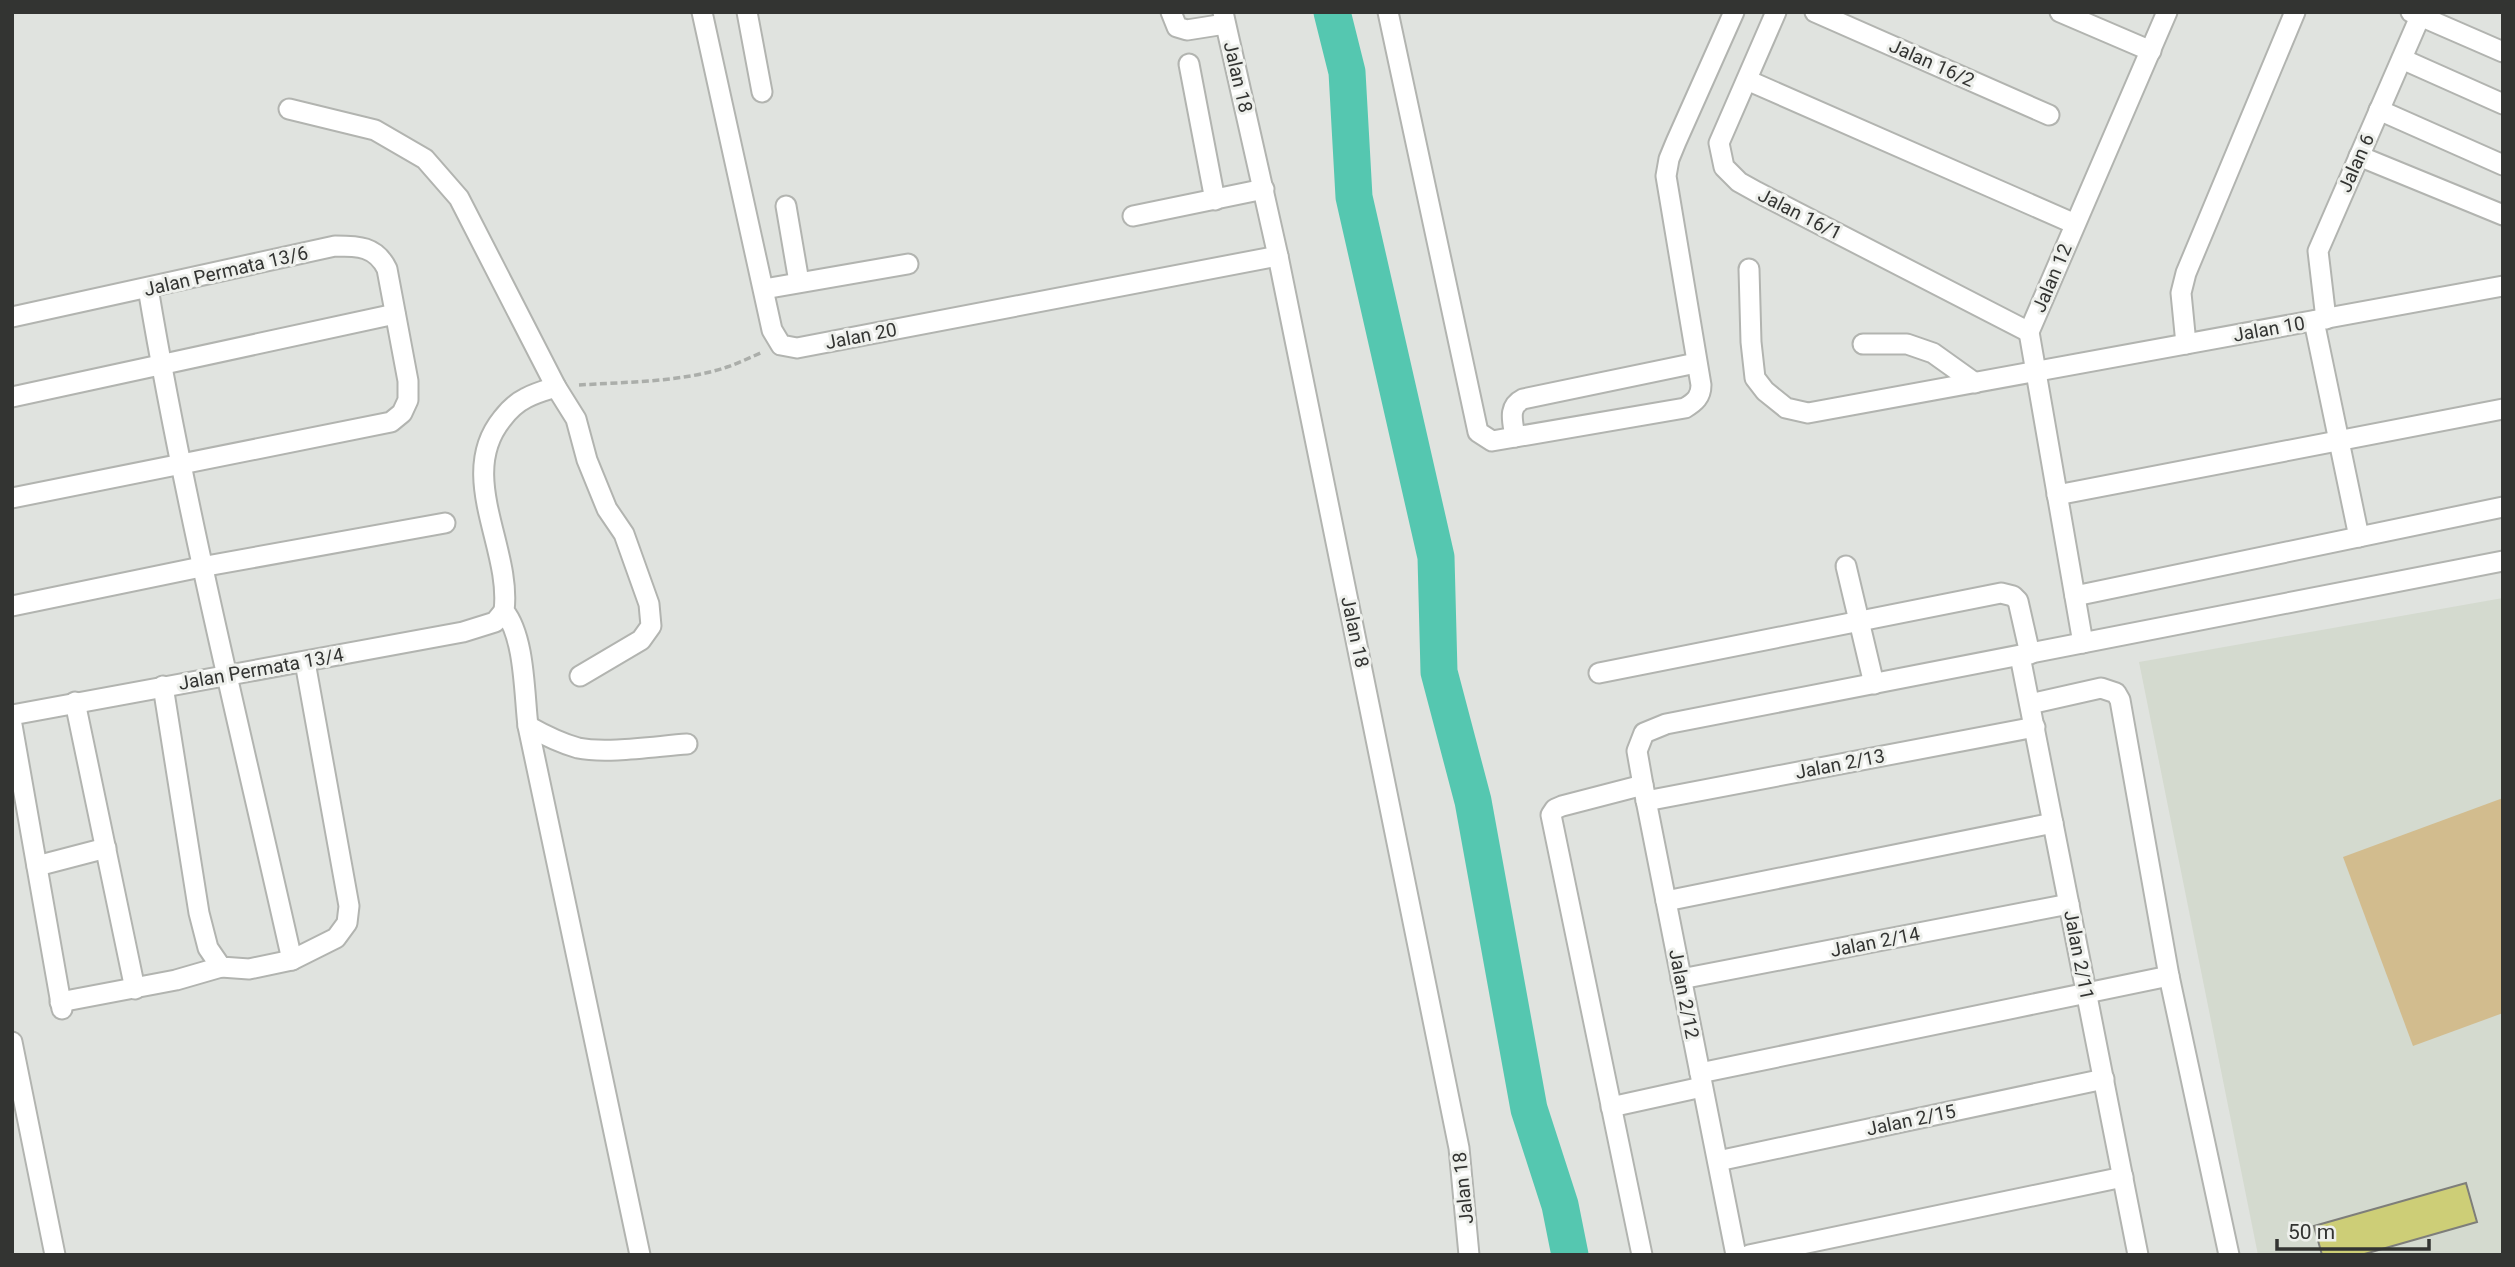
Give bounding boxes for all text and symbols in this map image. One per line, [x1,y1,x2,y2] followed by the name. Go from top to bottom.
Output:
[1886,34,1978,92] street label: Jalan 16/2
[1219,39,1257,115] street label: Jalan 18
[2333,130,2379,196] street label: Jalan 6
[1754,183,1846,245] street label: Jalan 16/1
[2027,240,2077,316] street label: Jalan 12
[142,241,310,301] street label: Jalan Permata 13/6
[2231,311,2307,347] street label: Jalan 10
[823,318,899,354] street label: Jalan 20
[1336,594,1374,670] street label: Jalan 18
[177,643,346,695] street label: Jalan Permata 13/4
[1793,744,1887,784] street label: Jalan 2/13
[2059,908,2099,1002] street label: Jalan 2/11
[1828,922,1922,962] street label: Jalan 2/14
[1664,947,1704,1041] street label: Jalan 2/12
[1864,1099,1958,1141] street label: Jalan 2/15
[1448,1151,1478,1225] street label: Jalan 18
[2277,1208,2429,1252] scale bar
[2288,1220,2335,1244] text: 50 m

